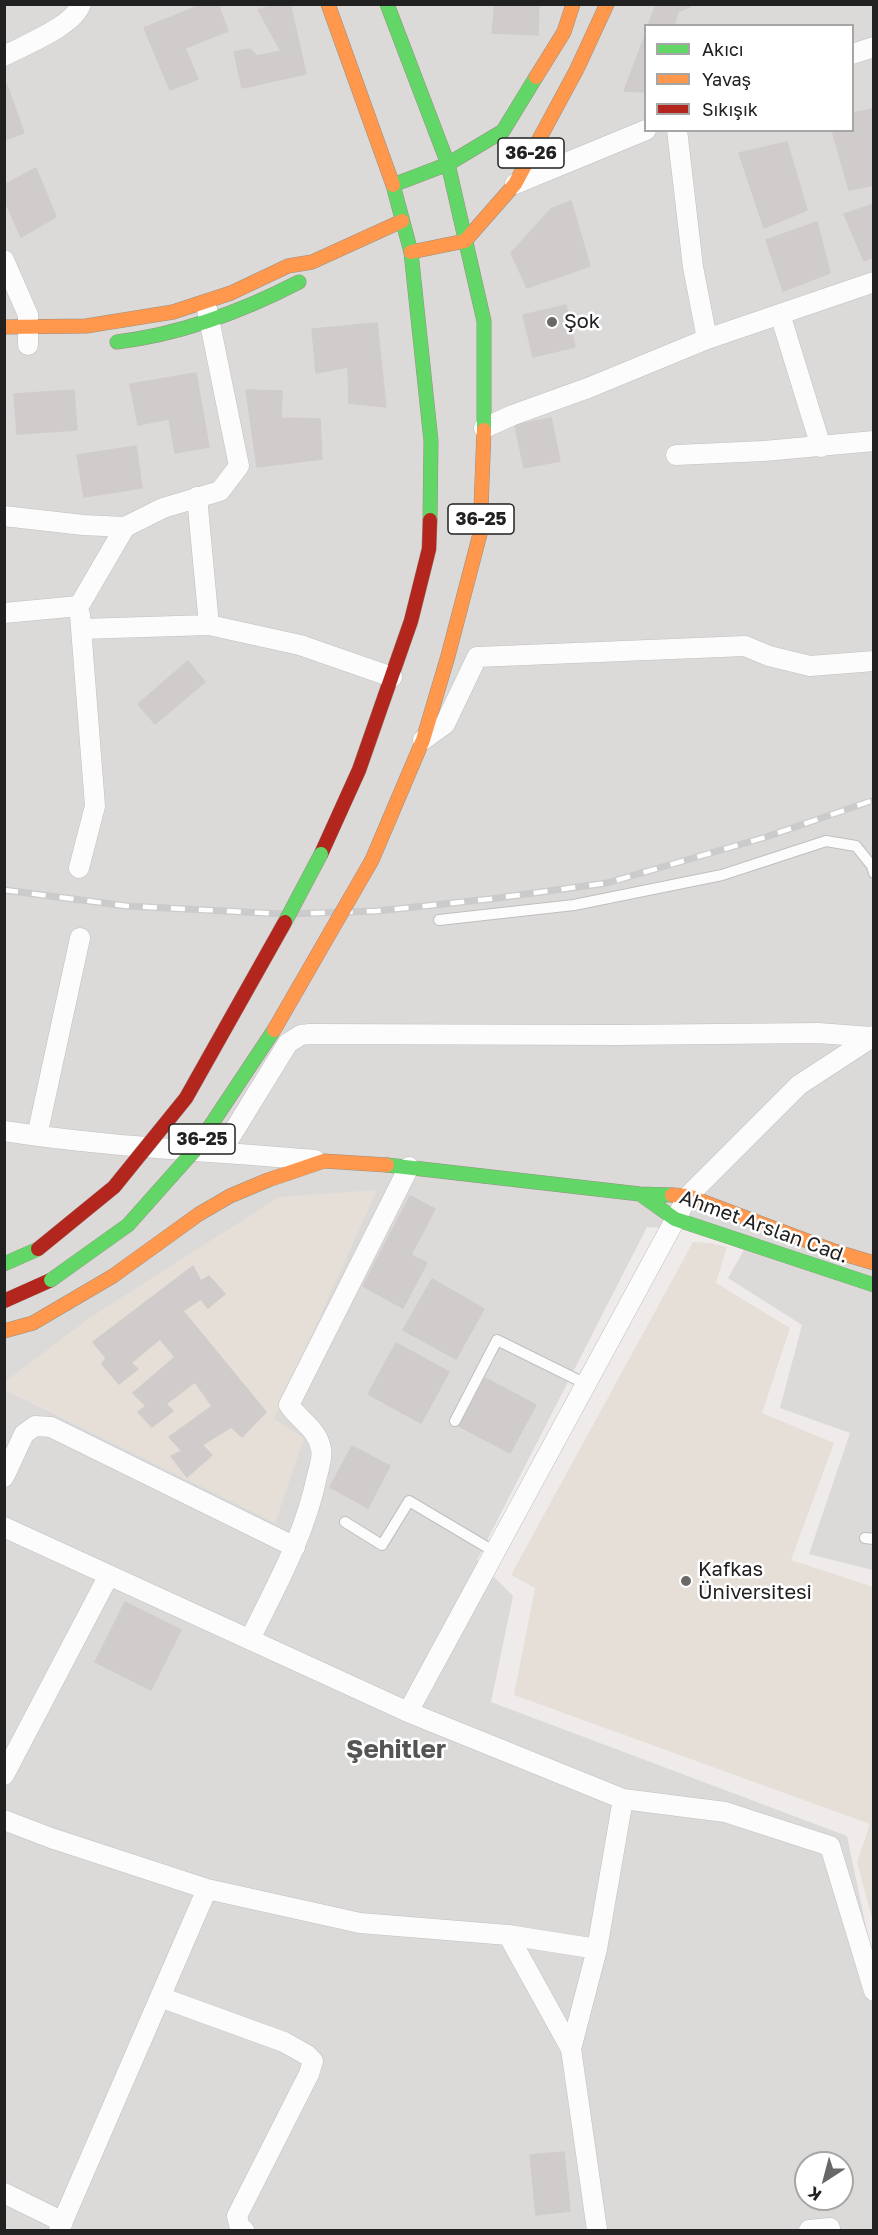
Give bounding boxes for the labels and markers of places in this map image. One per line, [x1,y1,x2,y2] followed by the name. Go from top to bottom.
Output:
[564,310,600,334] place label: Şok
[545,315,559,329] marker: Şok
[698,1558,812,1605] place label: Kafkas Üniversitesi
[679,1574,693,1588] marker: Kafkas Üniversitesi

